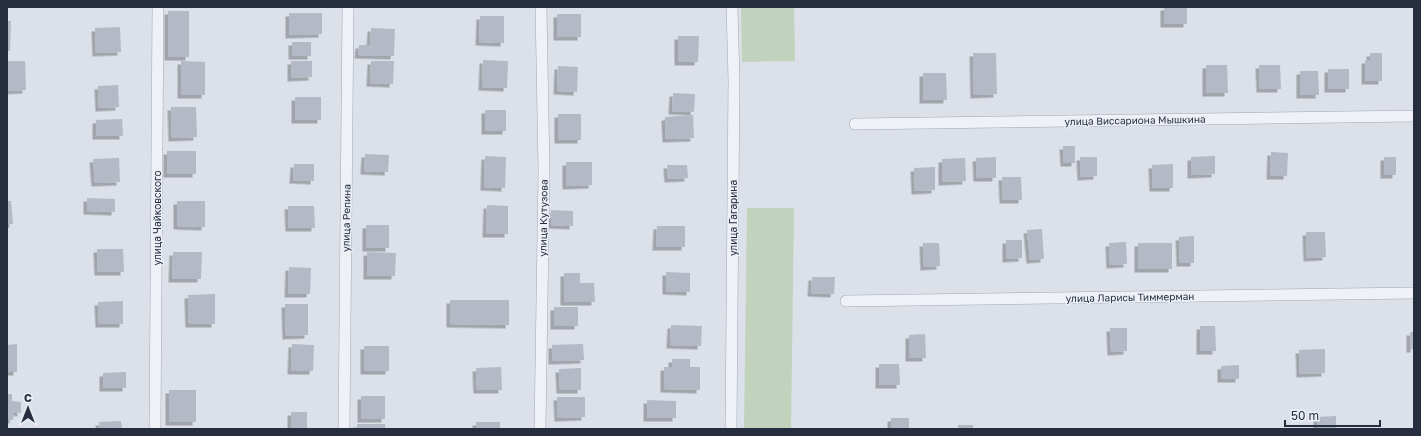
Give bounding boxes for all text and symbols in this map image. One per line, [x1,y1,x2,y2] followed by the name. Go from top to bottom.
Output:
[1064,113,1206,127] street label: улица Виссариона Мышкина
[151,171,163,265] street label: улица Чайковского
[536,179,550,257] street label: улица Кутузова
[727,180,739,256] street label: улица Гагарина
[339,184,353,252] street label: улица Репина
[1065,290,1195,304] street label: улица Ларисы Тиммерман
[8,388,48,428] north arrow
[24,391,32,404] text: С
[1285,402,1380,428] scale bar
[1291,408,1319,423] text: 50 m

